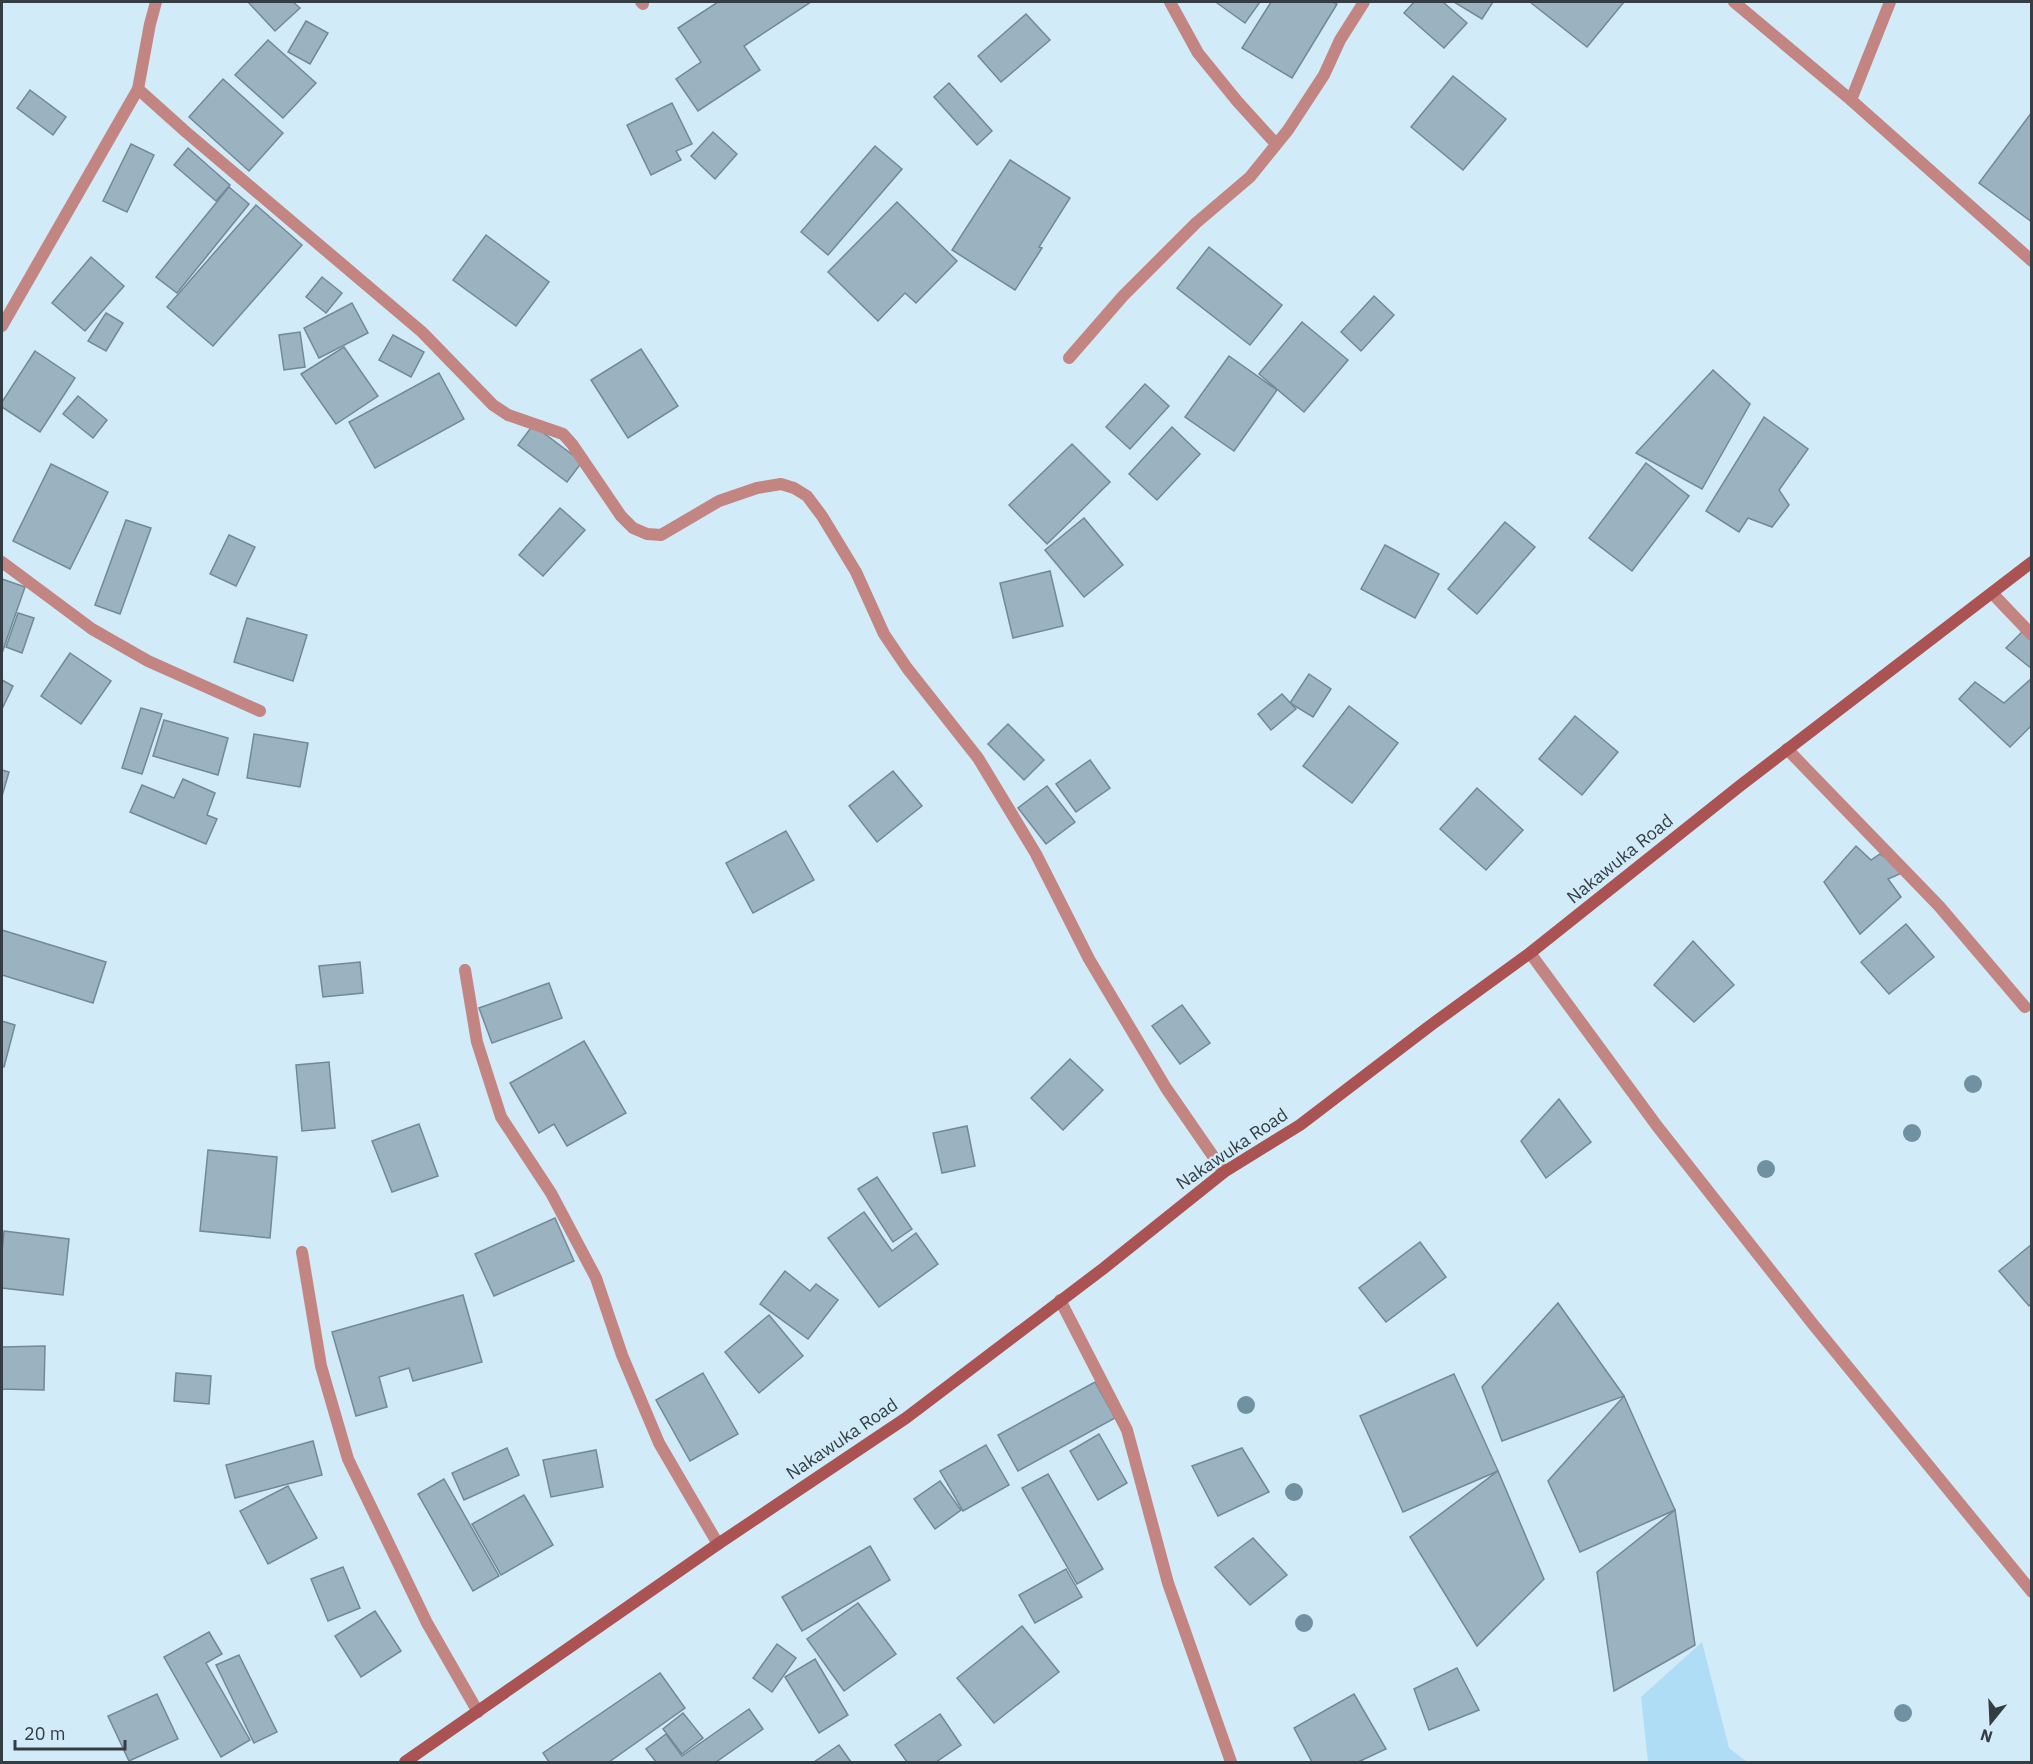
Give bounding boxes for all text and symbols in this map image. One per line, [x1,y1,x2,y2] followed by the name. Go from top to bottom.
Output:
[1562,809,1677,908] street label: Nakawuka Road
[1171,1103,1292,1194] street label: Nakawuka Road
[781,1393,902,1484] street label: Nakawuka Road
[1961,1692,2021,1752] north arrow
[15,1713,124,1751] scale bar
[24,1722,66,1745] text: 20 m
[1978,1725,1995,1748] text: N

